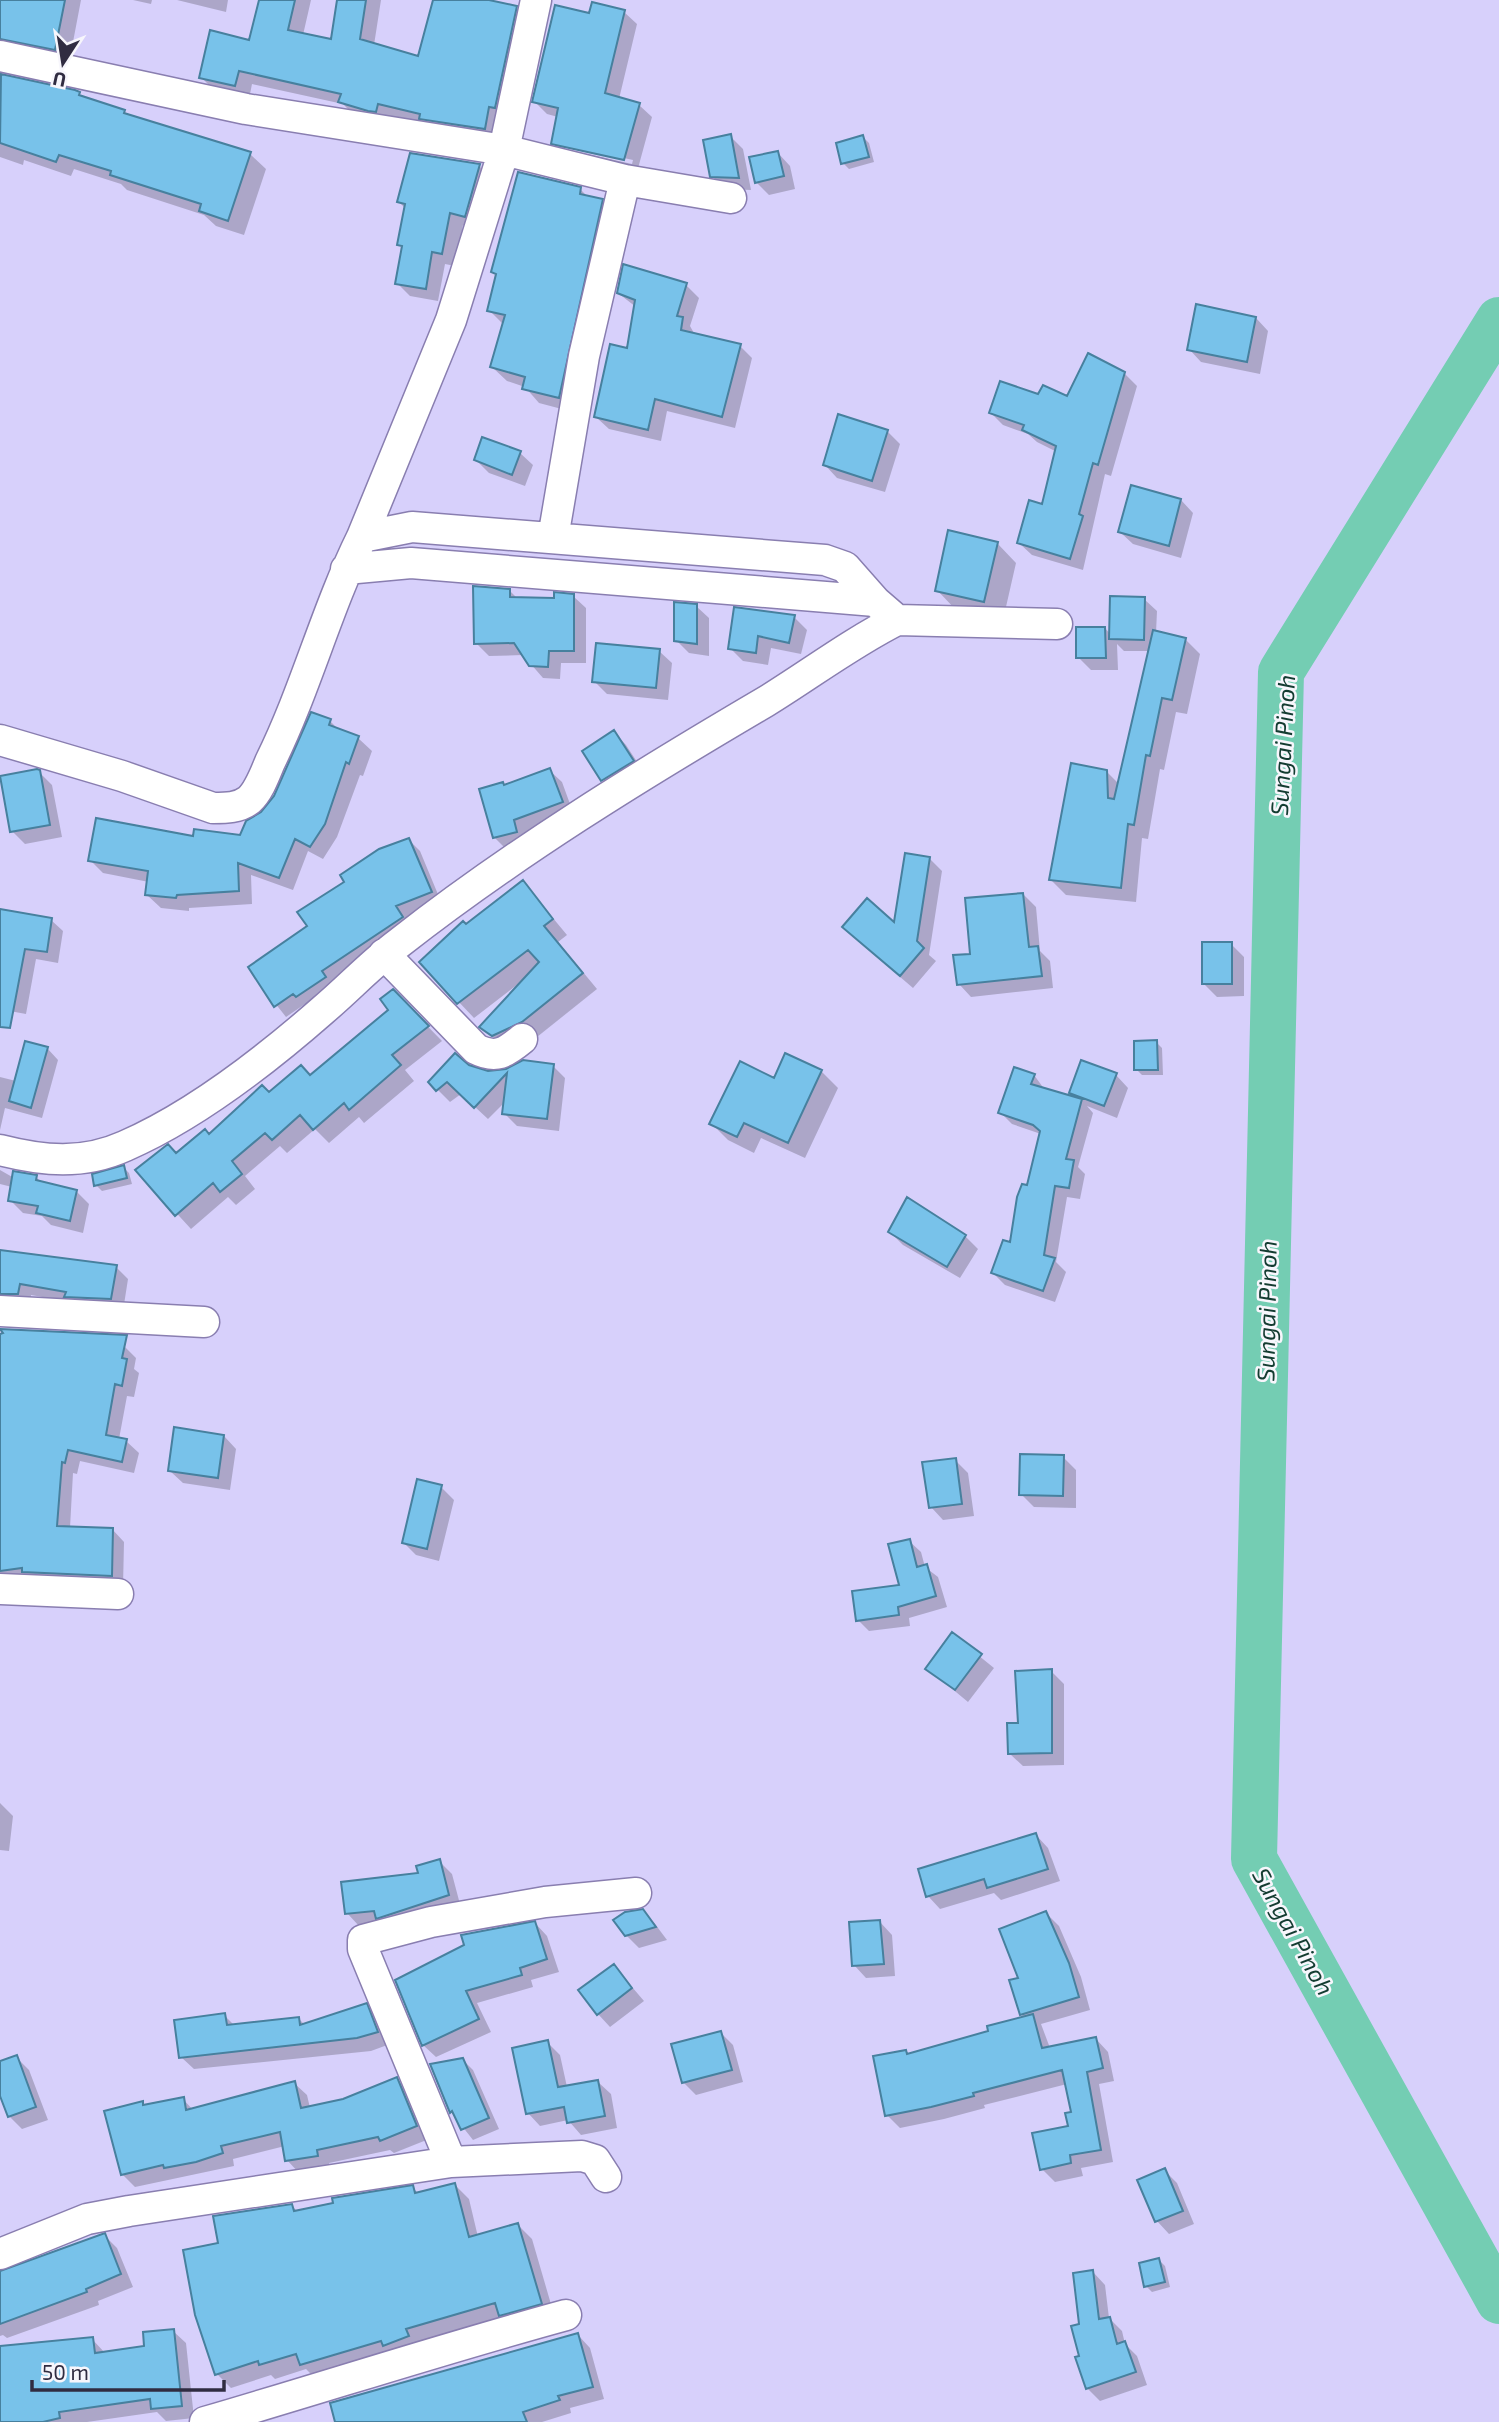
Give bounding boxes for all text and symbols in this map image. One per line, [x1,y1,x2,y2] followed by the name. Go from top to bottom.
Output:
[28,28,98,98] north arrow
[51,68,68,93] text: U
[1264,674,1300,816] water label: Sungai Pinoh
[1250,1240,1282,1382] water label: Sungai Pinoh
[1247,1862,1341,2000] water label: Sungai Pinoh
[32,2348,224,2392] scale bar
[42,2359,89,2384] text: 50 m

